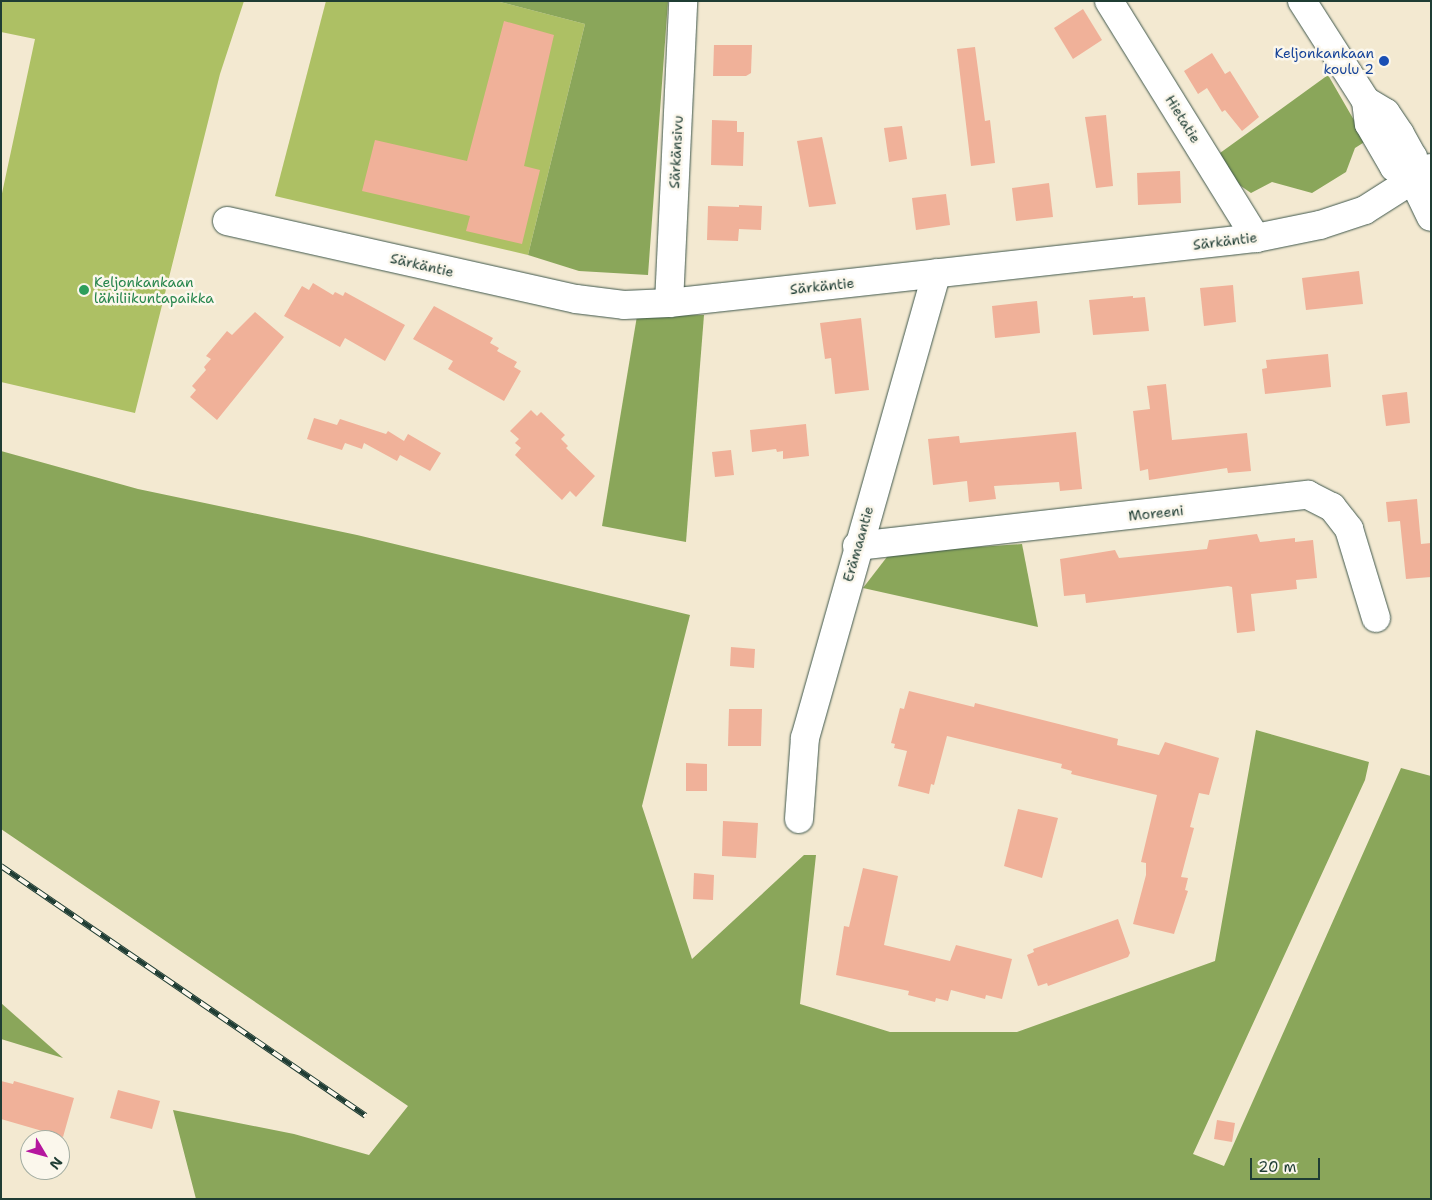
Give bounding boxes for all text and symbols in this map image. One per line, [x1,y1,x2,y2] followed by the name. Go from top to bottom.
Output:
[1274,45,1374,78] place label: Keljonkankaan koulu 2
[1378,55,1390,67] marker: Keljonkankaan koulu 2
[1162,92,1204,146] street label: Hietatie
[666,115,686,189] street label: Särkänsivu
[1192,229,1258,253] street label: Särkäntie
[389,250,455,280] street label: Särkäntie
[94,274,214,306] place label: Keljonkankaan lähiliikuntapaikka
[789,274,855,298] street label: Särkäntie
[78,284,90,296] marker: Keljonkankaan lähiliikuntapaikka
[1128,502,1184,524] street label: Moreeni
[839,504,877,584] street label: Erämaantie
[20,1130,70,1180] north arrow
[1252,1148,1322,1180] scale bar
[46,1154,67,1173] text: N
[1258,1157,1297,1177] text: 20 m

